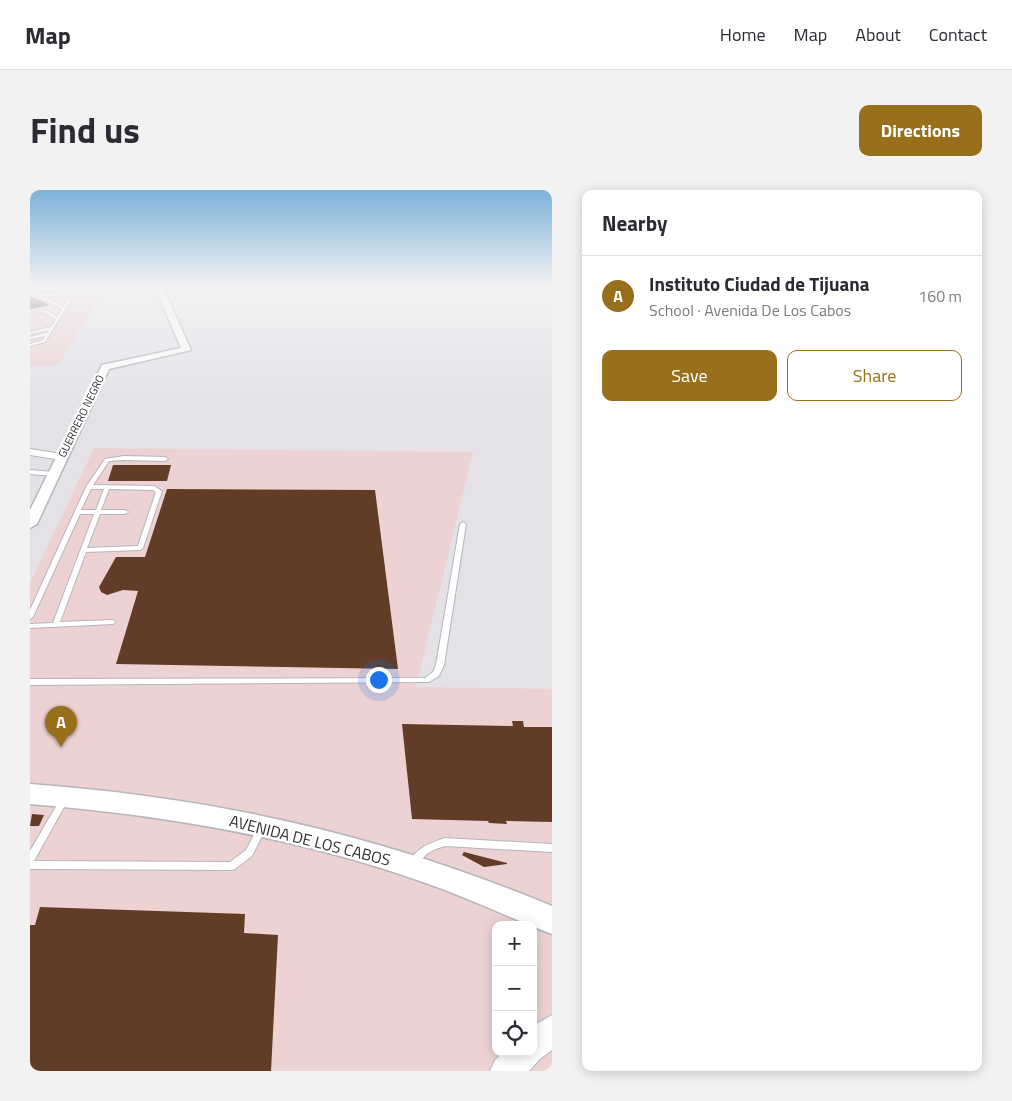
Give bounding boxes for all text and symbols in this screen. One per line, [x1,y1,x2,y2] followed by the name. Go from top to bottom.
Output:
[25,17,71,53] text: Map
[720,21,766,48] text: Home
[794,21,827,48] text: Map
[855,21,901,48] text: About
[929,21,987,48] text: Contact
[30,103,140,157] text: Find us
[859,105,982,156] button: Directions
[602,207,667,239] text: Nearby
[649,269,869,298] text: Instituto Ciudad de Tijuana
[613,284,623,308] text: A
[918,284,962,308] text: 160 m
[649,298,851,322] text: School · Avenida De Los Cabos
[602,350,777,401] button: Save
[787,350,962,401] button: Share
[54,372,108,460] street label: GUERRERO NEGRO
[366,667,392,693] your location
[45,706,77,747] pin: A
[227,808,393,872] street label: AVENIDA DE LOS CABOS
[492,921,537,1056] map controls
[492,921,537,966] button: +
[492,966,537,1011] button: −
[492,1011,537,1056] button: locate

